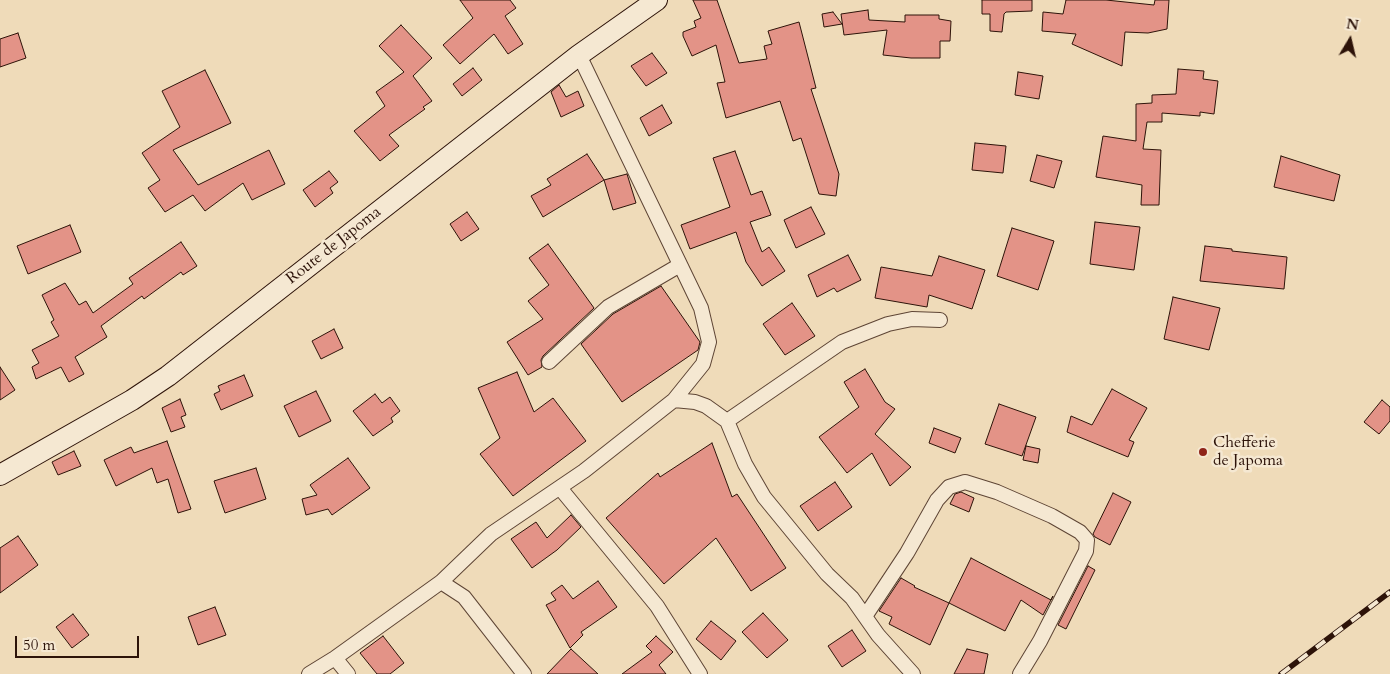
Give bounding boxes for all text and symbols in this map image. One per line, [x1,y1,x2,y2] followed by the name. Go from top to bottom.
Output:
[1345,14,1360,35] text: N
[1325,15,1375,65] north arrow
[283,203,385,289] street label: Route de Japoma
[1213,433,1283,471] place label: Chefferie de Japoma
[1197,446,1209,458] marker: Chefferie de Japoma
[18,626,141,658] scale bar
[23,635,55,655] text: 50 m

